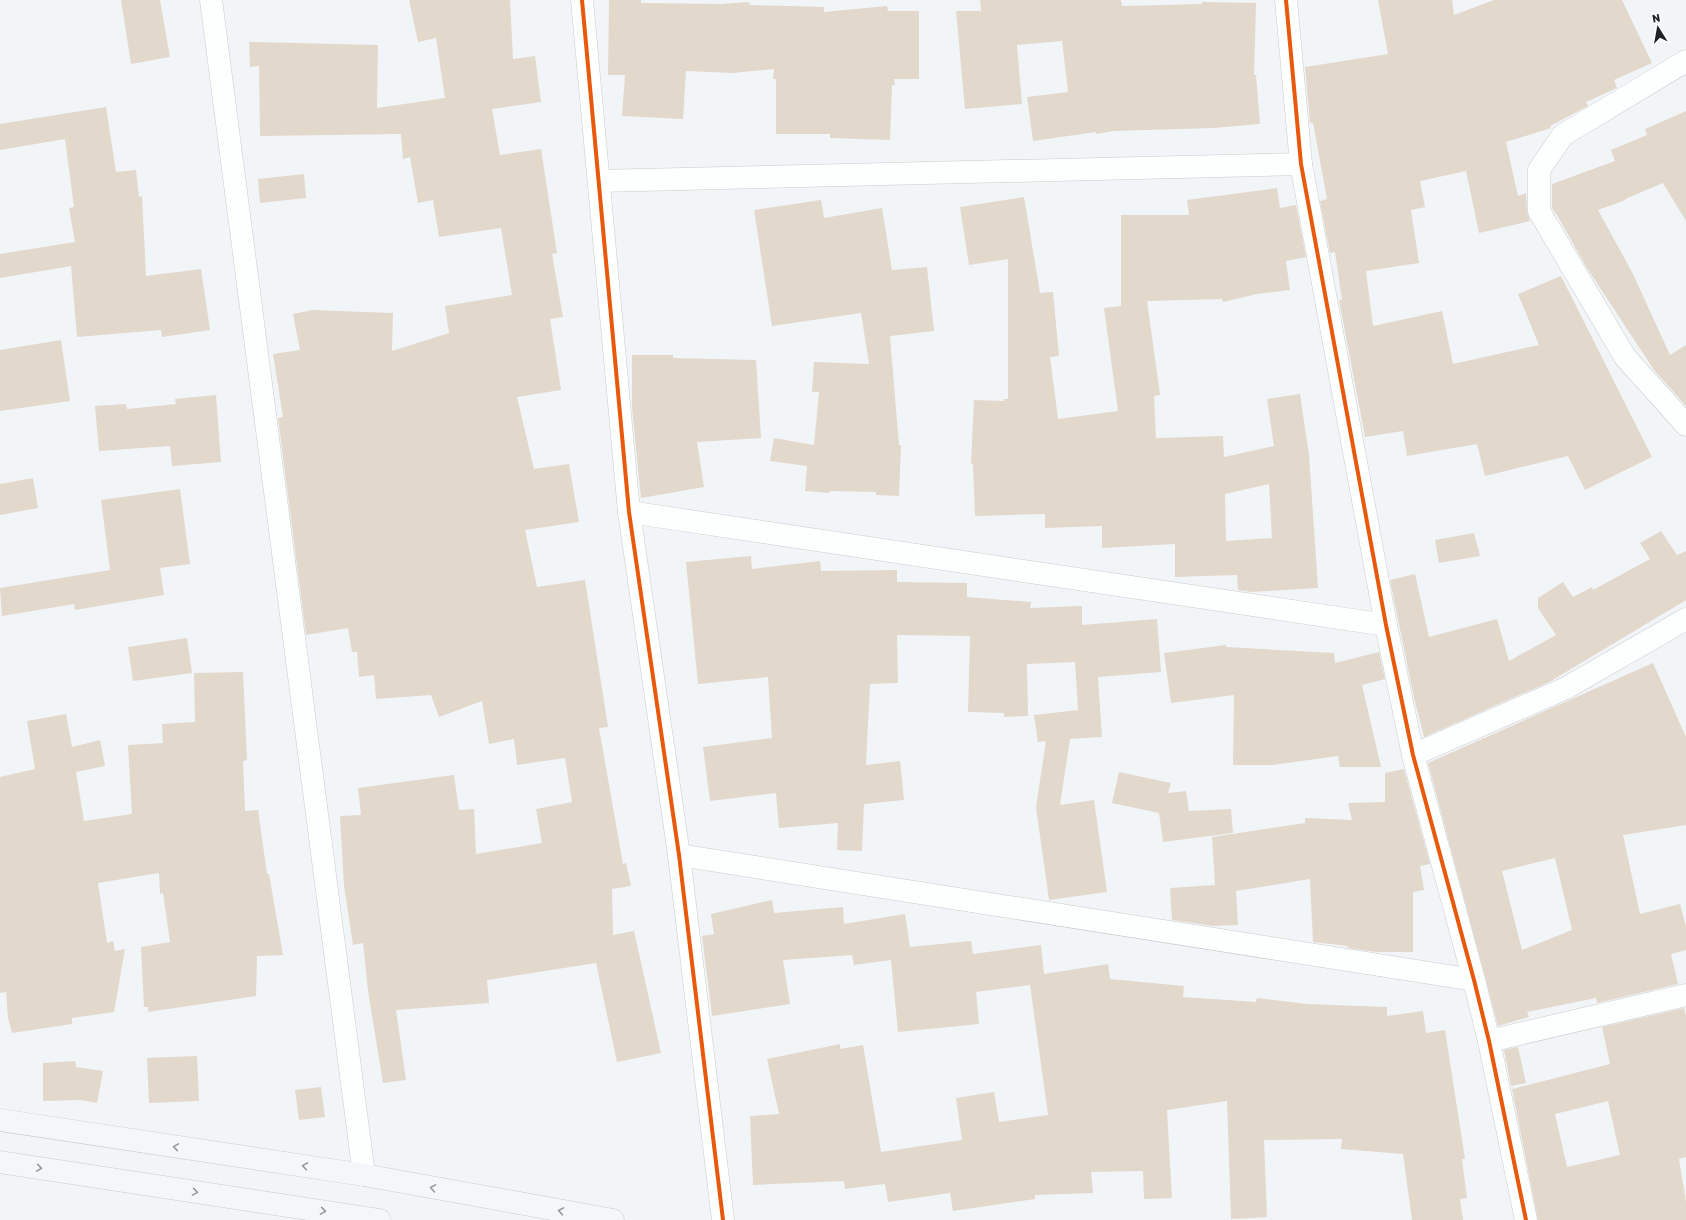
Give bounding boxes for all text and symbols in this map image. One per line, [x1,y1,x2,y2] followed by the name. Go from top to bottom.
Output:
[1638,8,1678,48] north arrow
[1651,12,1661,26] text: N
[173,1143,179,1152] one-way arrow
[302,1162,308,1171] one-way arrow
[35,1163,42,1172] one-way arrow
[430,1184,436,1192] one-way arrow
[192,1187,198,1196] one-way arrow
[320,1206,326,1215] one-way arrow
[558,1207,564,1215] one-way arrow

